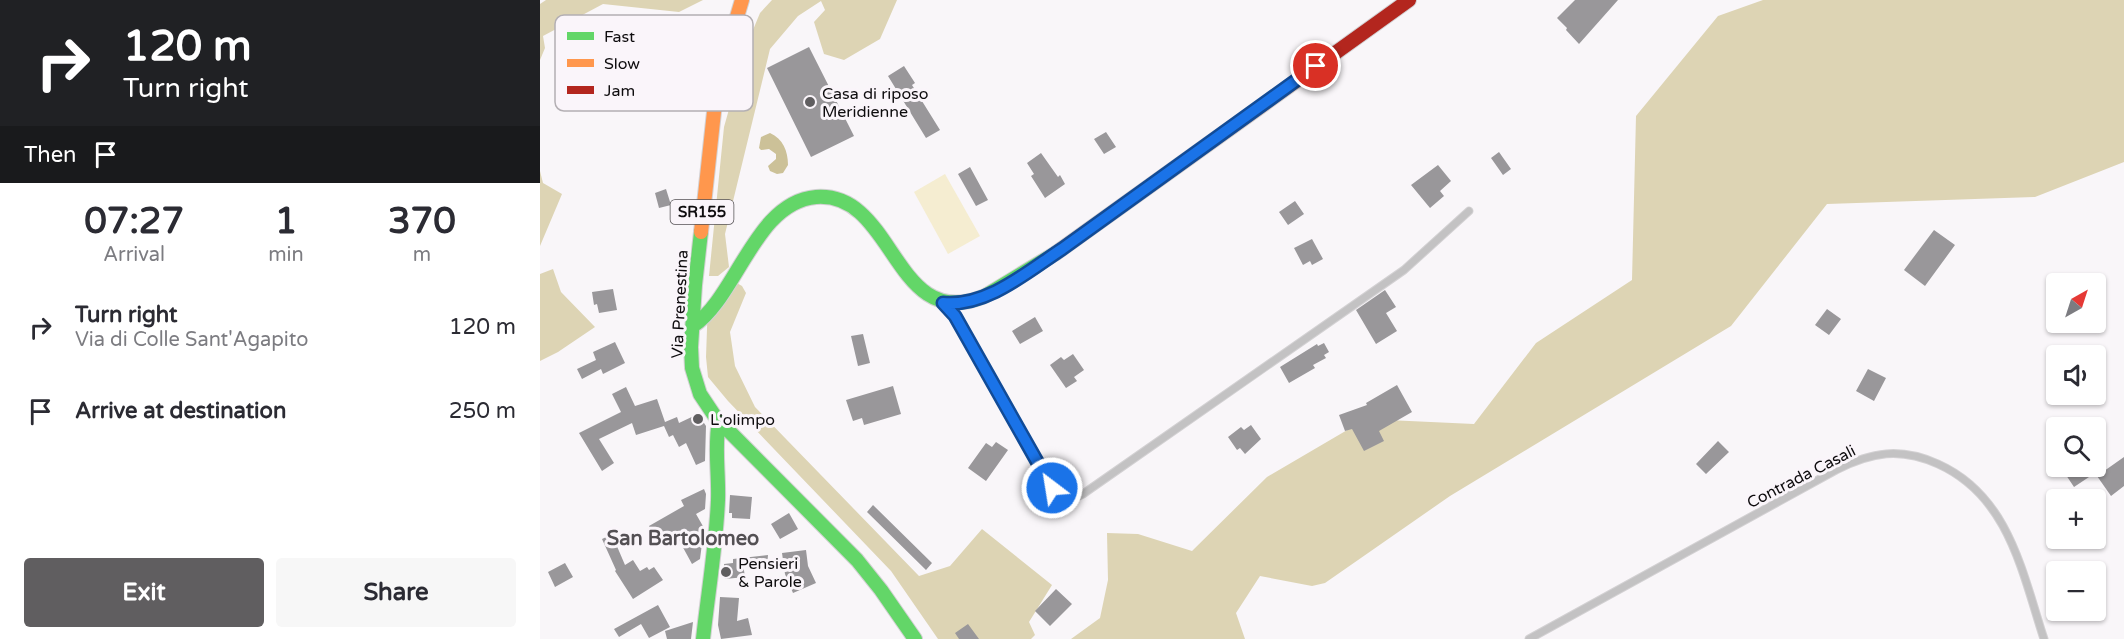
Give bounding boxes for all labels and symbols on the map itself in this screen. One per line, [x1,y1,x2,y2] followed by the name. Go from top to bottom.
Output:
[555,15,753,111] legend
[604,27,635,47] text: Fast
[1290,40,1341,91] pin
[604,54,640,74] text: Slow
[604,81,635,101] text: Jam
[822,84,929,122] place label: Casa di riposo Meridienne
[803,95,817,109] marker: Casa di riposo Meridienne
[670,200,734,224] road number: SR155
[667,249,693,359] street label: Via Prenestina
[2046,273,2106,333] north arrow
[710,410,775,430] place label: L'olimpo
[691,412,705,426] marker: L'olimpo
[1744,441,1859,513] street label: Contrada Casali
[1020,456,1084,520] position arrow
[607,527,759,551] district label: San Bartolomeo
[738,554,802,592] place label: Pensieri & Parole
[719,565,733,579] marker: Pensieri & Parole

